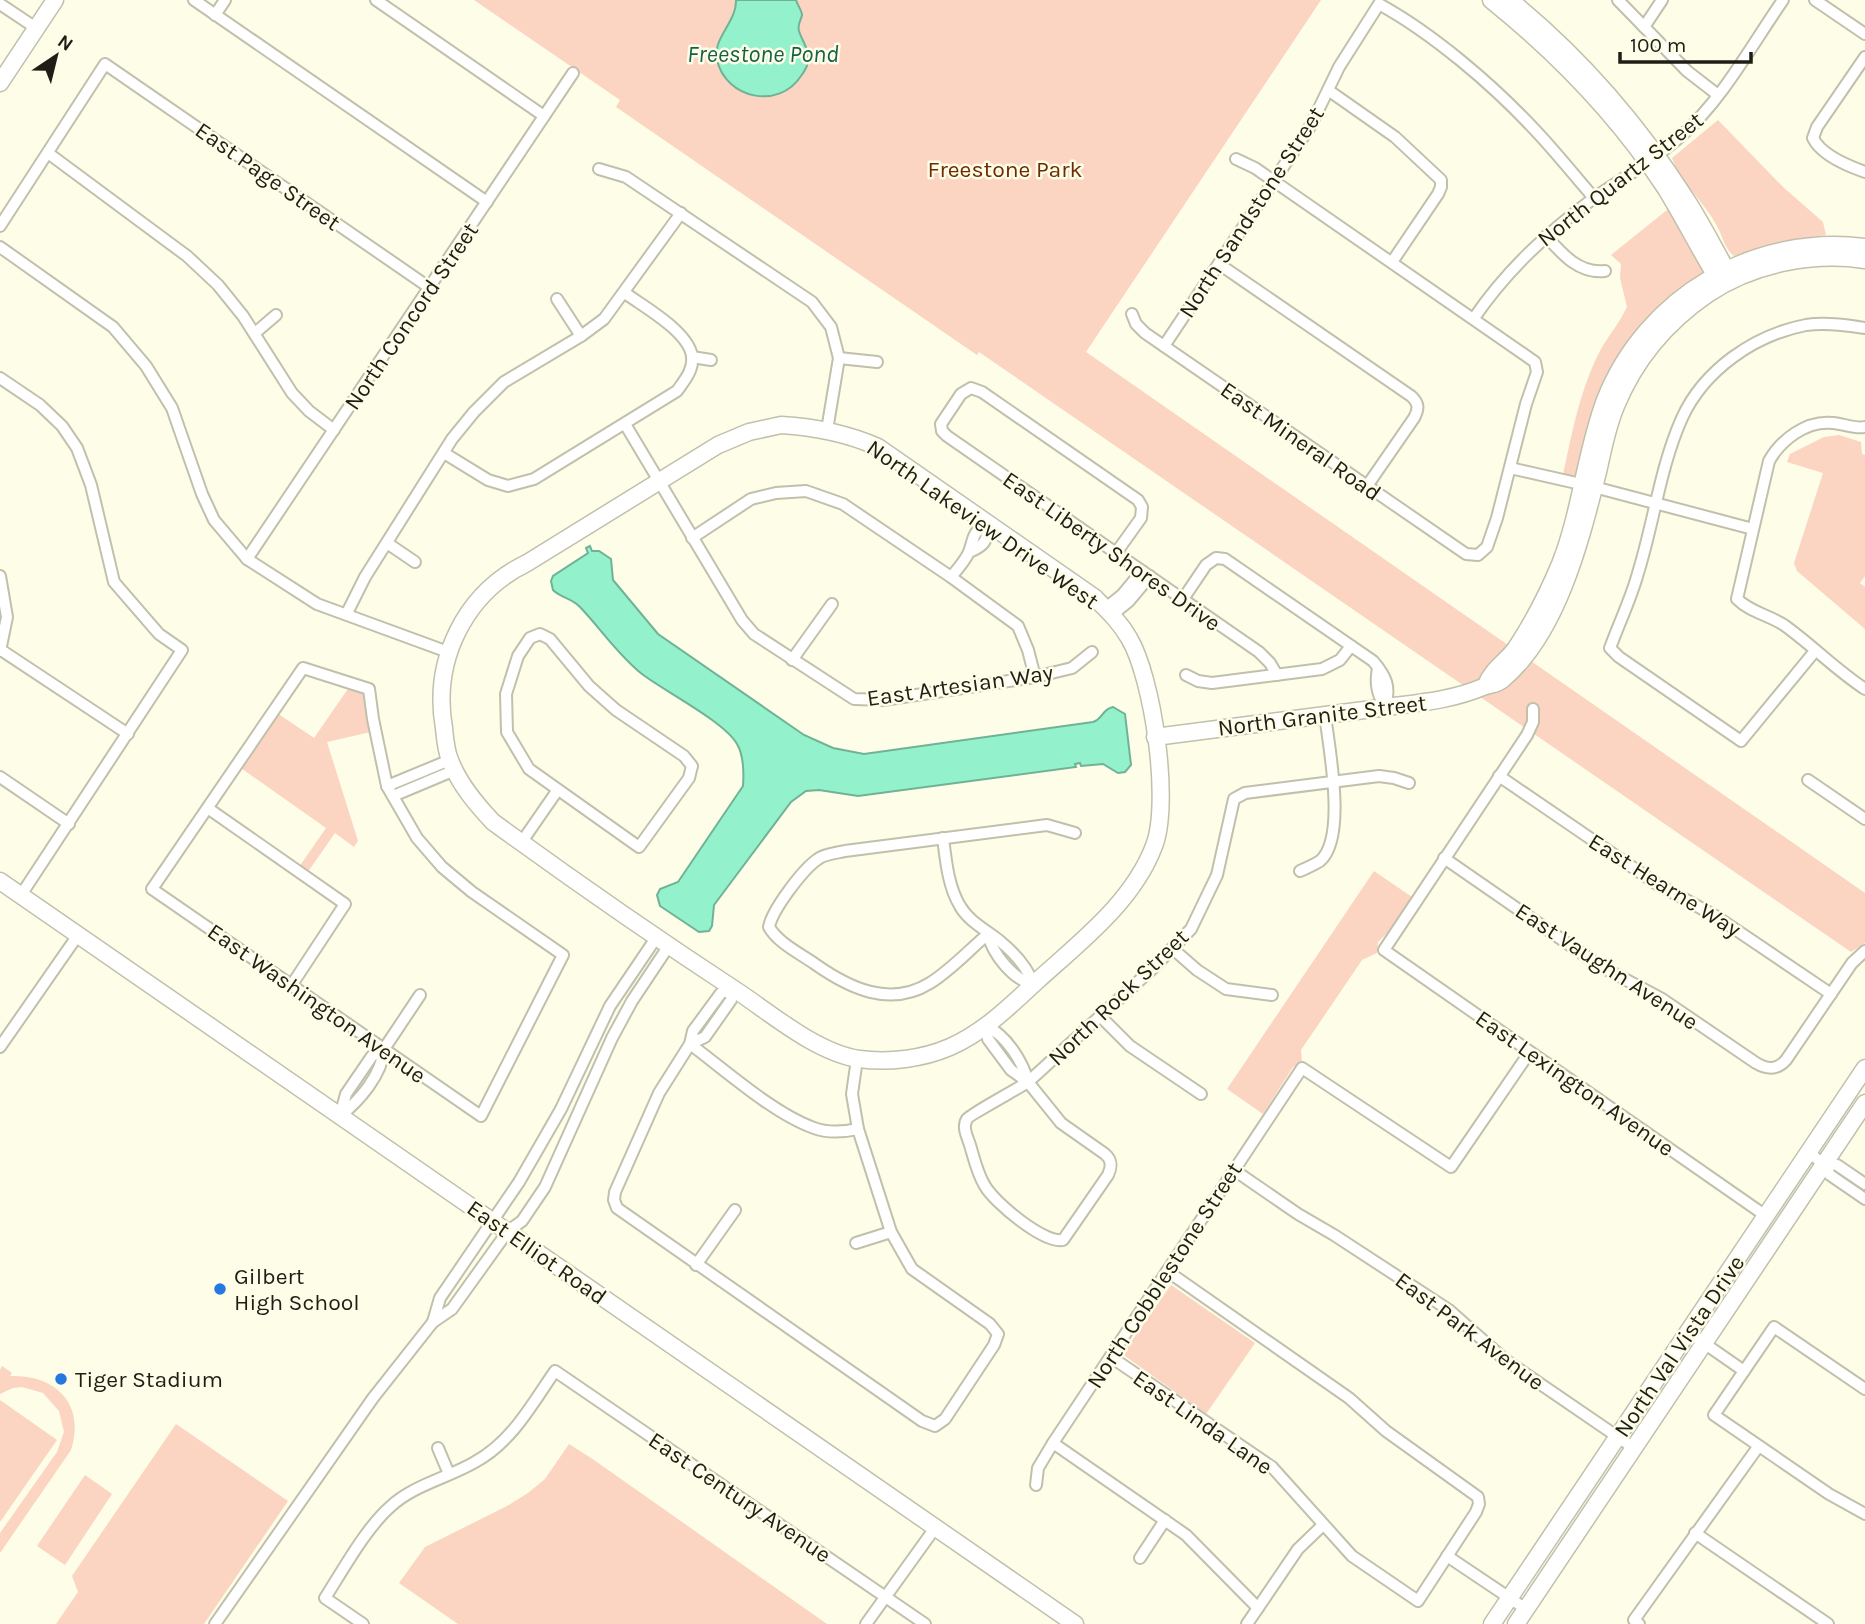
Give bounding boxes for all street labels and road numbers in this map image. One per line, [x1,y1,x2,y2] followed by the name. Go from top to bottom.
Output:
[1173,101,1330,323] street label: North Sandstone Street
[1532,106,1709,252] street label: North Quartz Street
[190,116,346,237] street label: East Page Street
[339,217,484,415] street label: North Concord Street
[1215,376,1386,507] street label: East Mineral Road
[862,434,1104,615] street label: North Lakeview Drive West
[998,466,1226,637] street label: East Liberty Shores Drive
[865,659,1055,712] street label: East Artesian Way
[1216,689,1428,742] street label: North Granite Street
[1584,828,1746,943] street label: East Hearne Way
[1510,897,1703,1036] street label: East Vaughn Avenue
[202,918,431,1089] street label: East Washington Avenue
[1043,923,1194,1071] street label: North Rock Street
[1470,1005,1679,1162] street label: East Lexington Avenue
[1081,1157,1248,1393] street label: North Cobblestone Street
[462,1194,612,1311] street label: East Elliot Road
[1608,1250,1750,1442] street label: North Val Vista Drive
[1390,1267,1550,1396] street label: East Park Avenue
[1128,1364,1278,1481] street label: East Linda Lane
[643,1426,836,1569] street label: East Century Avenue

